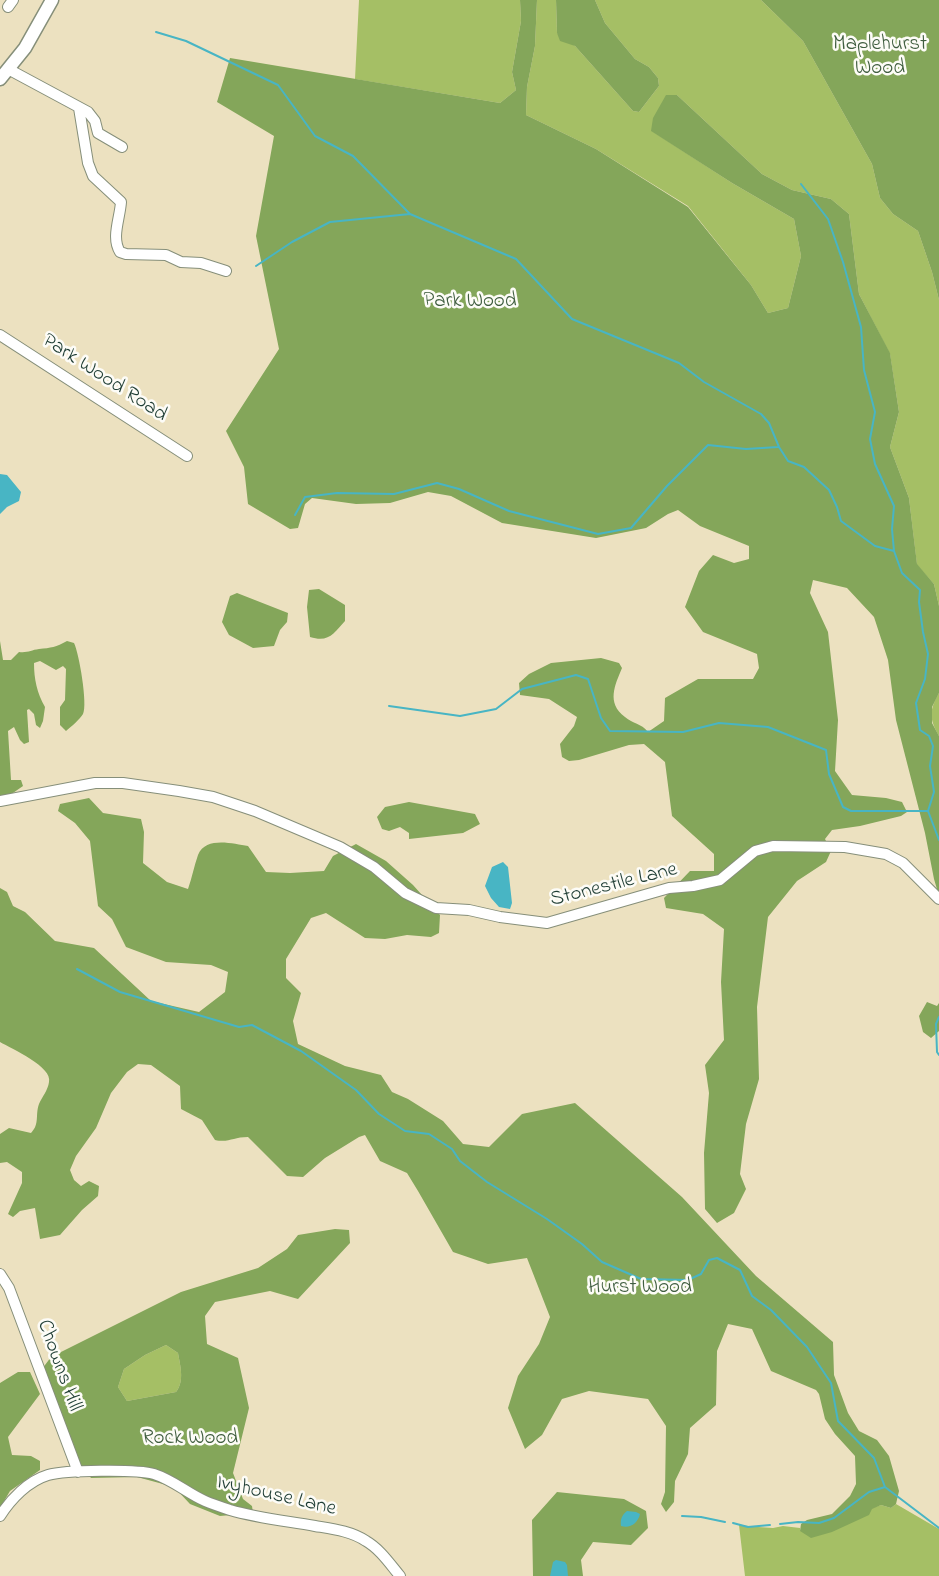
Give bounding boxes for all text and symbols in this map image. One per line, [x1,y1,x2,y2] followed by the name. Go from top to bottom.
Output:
[833,33,927,83] park label: Maplehurst Wood
[423,290,517,316] park label: Park Wood
[37,329,171,429] street label: Park Wood Road
[548,858,680,914] street label: Stonestile Lane
[588,1276,692,1302] park label: Hurst Wood
[30,1317,86,1415] street label: Chowns Hill
[142,1427,238,1453] park label: Rock Wood
[214,1471,338,1523] street label: Ivyhouse Lane

